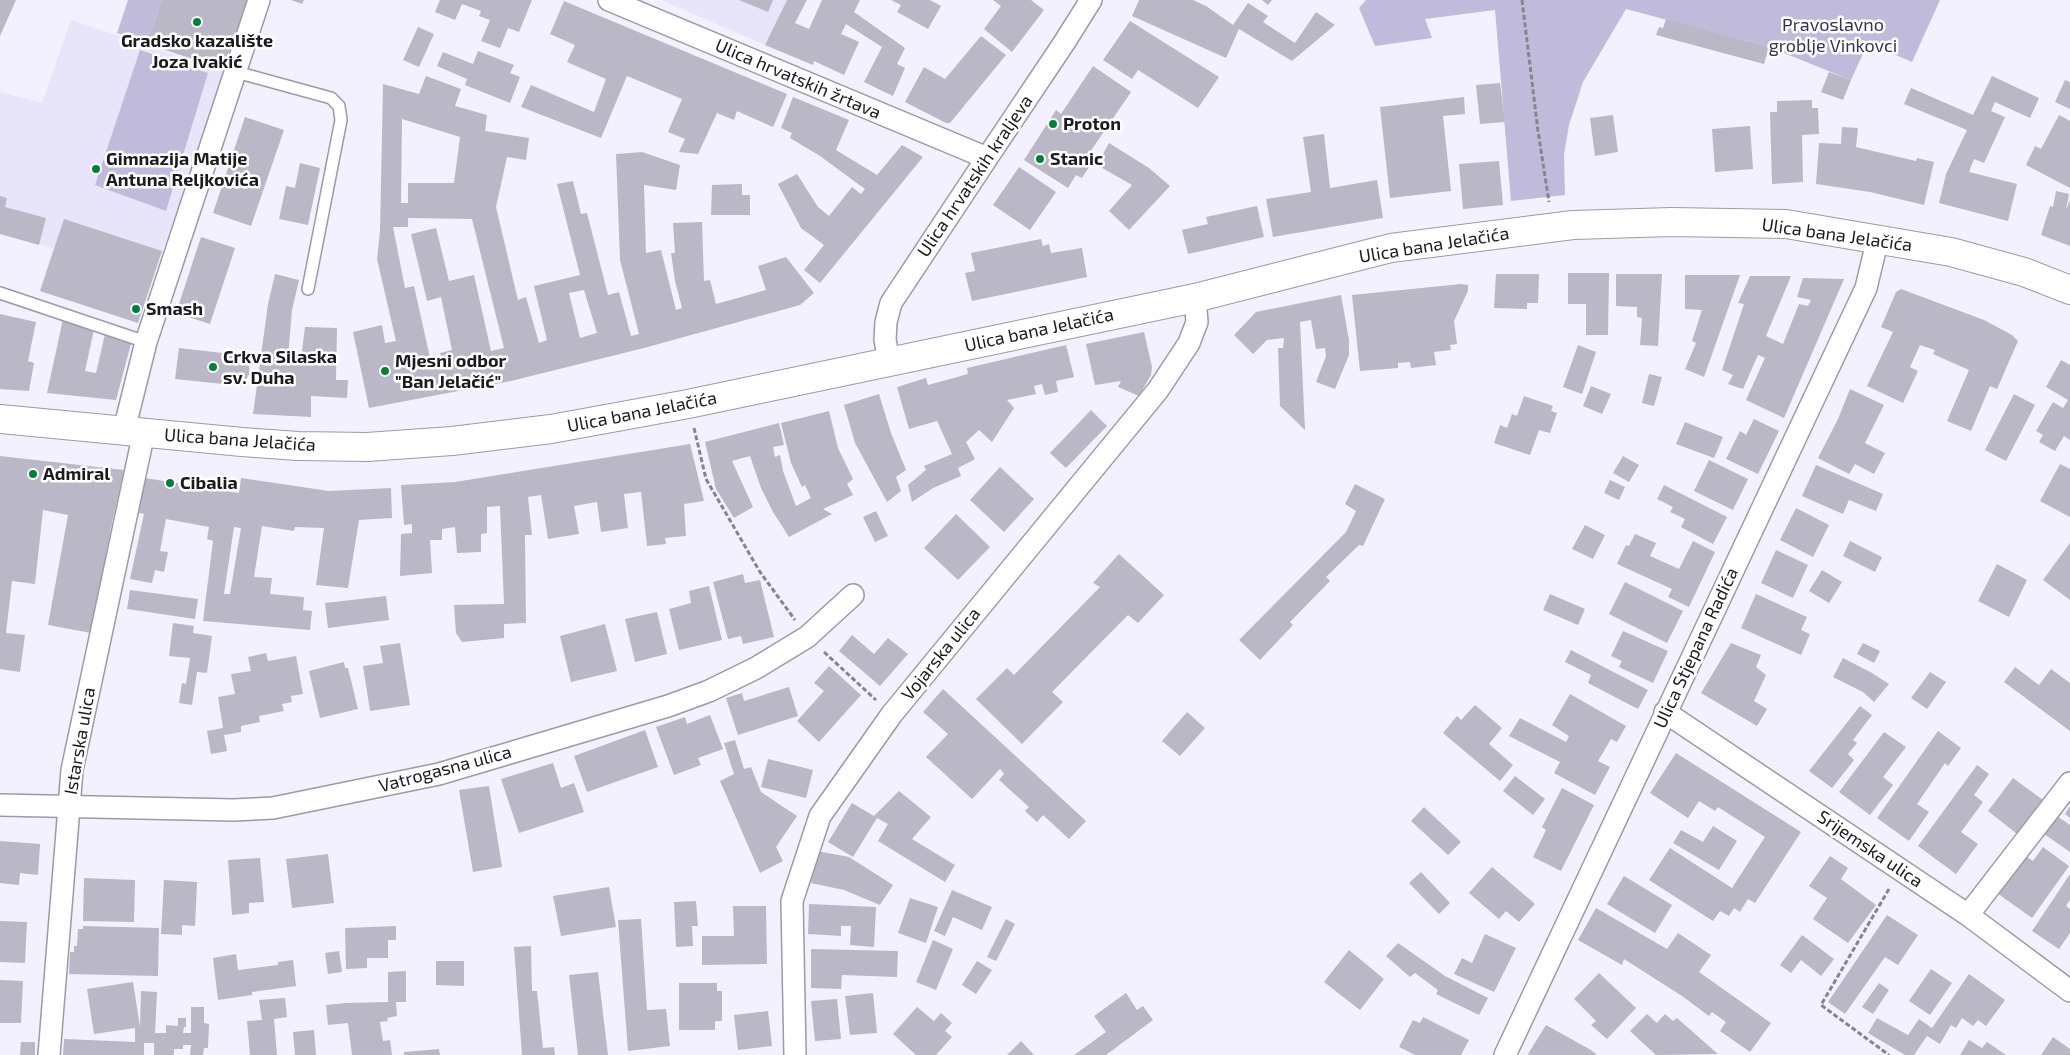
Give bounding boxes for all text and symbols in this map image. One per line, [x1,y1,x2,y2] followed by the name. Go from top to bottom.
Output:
[1769,14,1897,56] park label: Pravoslavno groblje Vinkovci
[191,16,203,28] marker: Gradsko kazalište Joza Ivakić
[121,30,273,72] place label: Gradsko kazalište Joza Ivakić
[712,34,884,124] street label: Ulica hrvatskih žrtava
[913,91,1037,261] street label: Ulica hrvatskih kraljeva
[1063,113,1121,135] place label: Proton
[1047,118,1059,130] marker: Proton
[106,148,259,190] place label: Gimnazija Matije Antuna Reljkovića
[1050,148,1103,170] place label: Stanic
[1034,153,1046,165] marker: Stanic
[90,163,102,175] marker: Gimnazija Matije Antuna Reljkovića
[1760,214,1914,256] street label: Ulica bana Jelačića
[1357,222,1511,268] street label: Ulica bana Jelačića
[146,298,203,320] place label: Smash
[130,303,142,315] marker: Smash
[962,304,1116,356] street label: Ulica bana Jelačića
[223,346,337,388] place label: Crkva Silaska sv. Duha
[395,350,506,392] place label: Mjesni odbor "Ban Jelačić"
[207,361,219,373] marker: Crkva Silaska sv. Duha
[379,365,391,377] marker: Mjesni odbor "Ban Jelačić"
[565,387,719,437] street label: Ulica bana Jelačića
[163,424,317,456] street label: Ulica bana Jelačića
[43,463,110,485] place label: Admiral
[27,468,39,480] marker: Admiral
[180,472,238,494] place label: Cibalia
[164,477,176,489] marker: Cibalia
[1649,564,1743,732] street label: Ulica Stjepana Radića
[897,603,985,705] street label: Vojarska ulica
[60,686,100,796] street label: Istarska ulica
[376,741,514,797] street label: Vatrogasna ulica
[1813,806,1927,892] street label: Srijemska ulica

